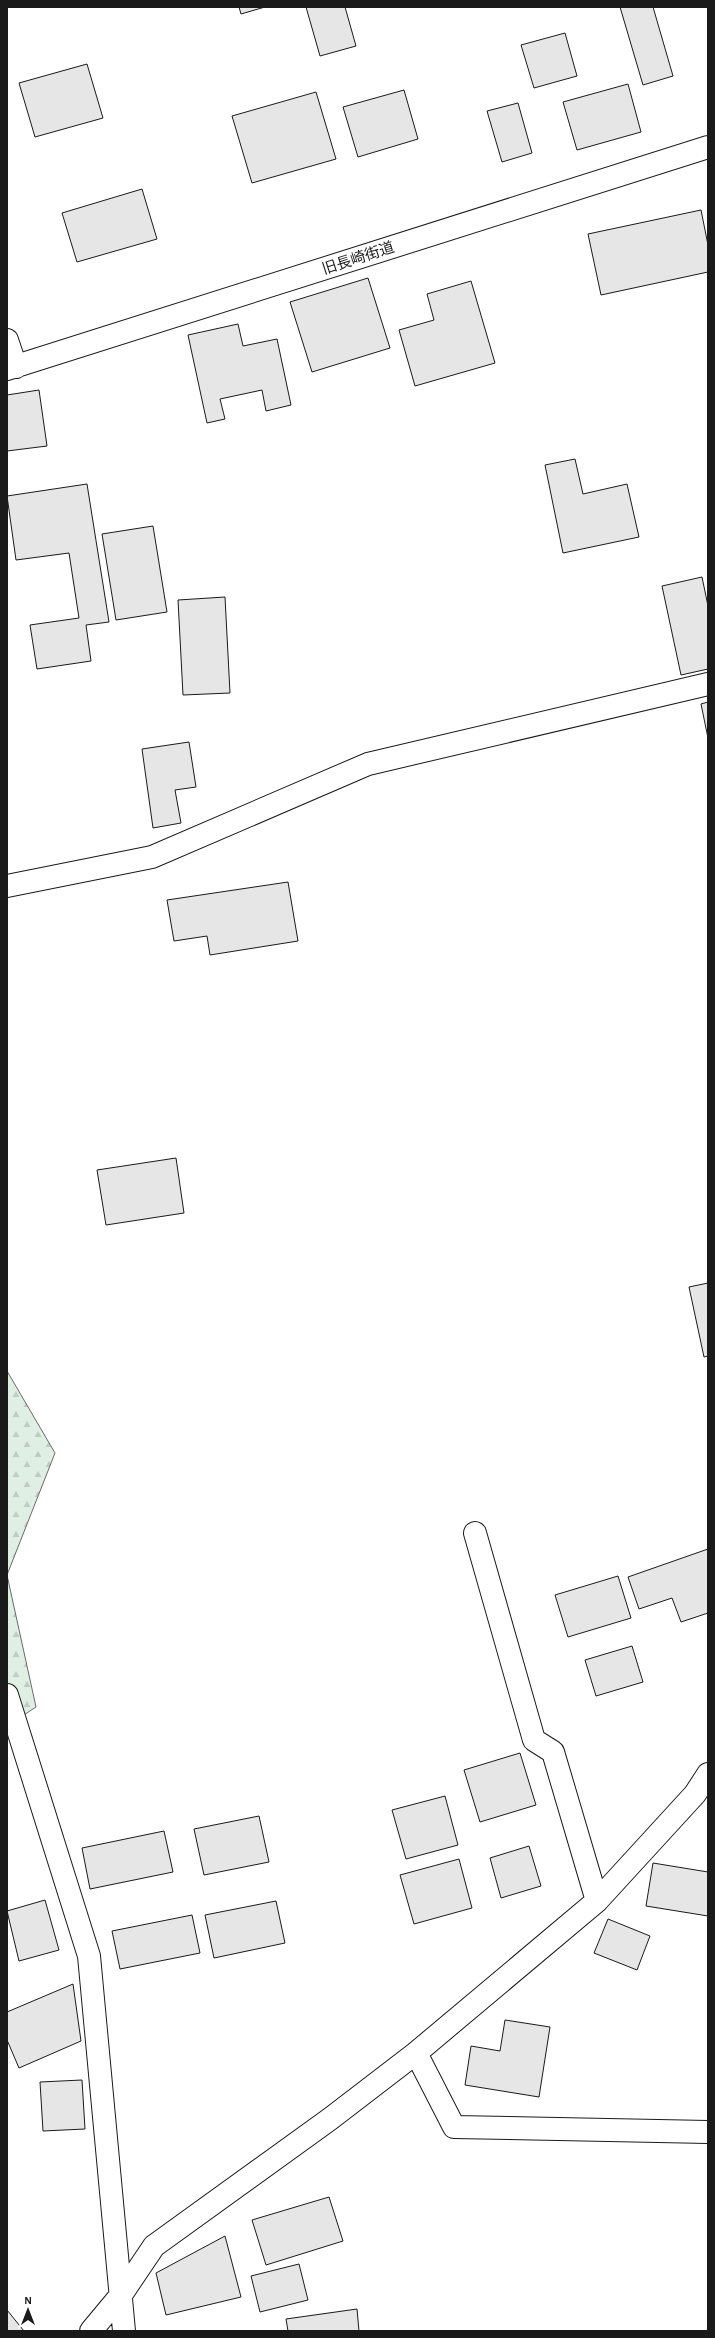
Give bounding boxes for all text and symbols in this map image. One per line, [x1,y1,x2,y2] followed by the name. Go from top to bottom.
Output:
[320,239,396,277] street label: 旧長崎街道
[8,2290,48,2330] north arrow
[24,2295,32,2306] text: N

